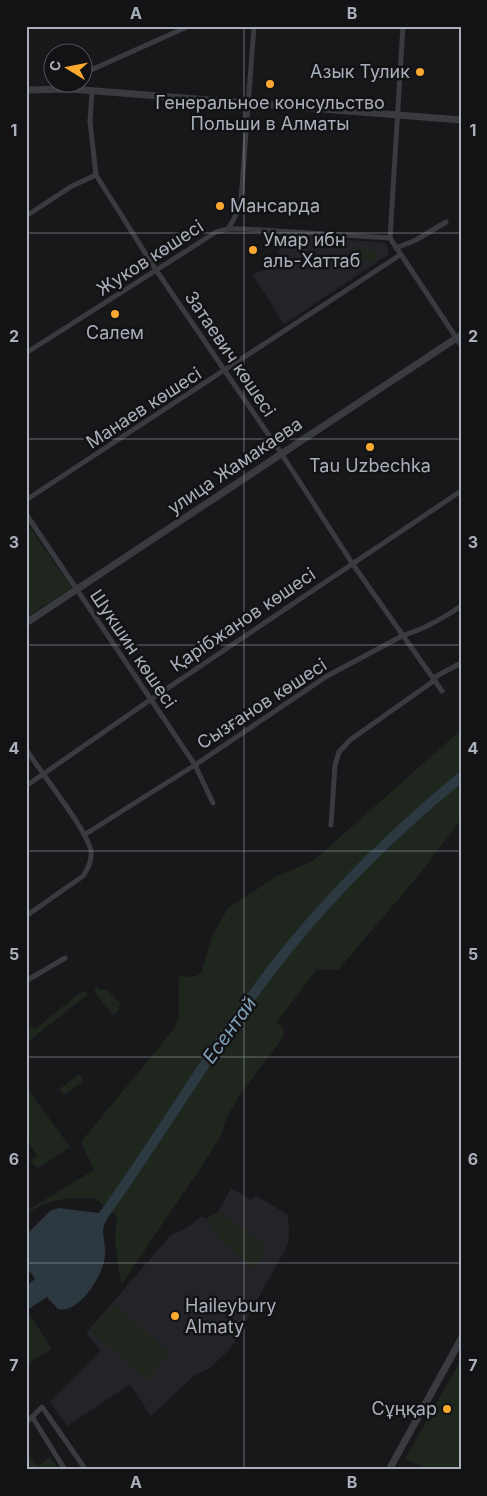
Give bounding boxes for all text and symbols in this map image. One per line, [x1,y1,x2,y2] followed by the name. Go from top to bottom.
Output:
[130,3,142,23] text: A
[347,3,357,23] text: B
[42,42,92,92] north arrow
[45,59,64,72] text: С
[310,61,410,82] place label: Азык Тулик
[414,66,426,78] marker: Азык Тулик
[264,78,276,90] marker: Генеральное консульство Польши в Алматы
[155,92,385,134] place label: Генеральное консульство Польши в Алматы
[11,120,17,140] text: 1
[470,120,476,140] text: 1
[230,195,320,216] place label: Мансарда
[214,200,226,212] marker: Мансарда
[92,215,207,300] street label: Жуков көшесі
[263,229,360,271] place label: Умар ибн аль-Хаттаб
[247,244,259,256] marker: Умар ибн аль-Хаттаб
[181,287,280,420] street label: Затаевич көшесі
[109,308,121,320] marker: Салем
[86,322,144,343] place label: Салем
[9,326,19,346] text: 2
[468,326,478,346] text: 2
[82,363,205,453] street label: Манаев көшесі
[164,413,306,518] street label: улица Жамакаева
[364,441,376,453] marker: Tau Uzbechka
[309,455,431,476] place label: Tau Uzbechka
[9,532,19,552] text: 3
[468,532,478,552] text: 3
[166,563,319,676] street label: Қарібжанов көшесі
[86,585,181,712] street label: Шукшин көшесі
[193,654,330,753] street label: Сызғанов көшесі
[9,738,20,758] text: 4
[468,738,479,758] text: 4
[9,944,19,964] text: 5
[468,944,478,964] text: 5
[198,993,261,1068] water label: Есентай
[9,1149,19,1169] text: 6
[468,1149,478,1169] text: 6
[185,1295,276,1337] place label: Haileybury Almaty
[169,1310,181,1322] marker: Haileybury Almaty
[9,1355,19,1375] text: 7
[468,1355,478,1375] text: 7
[372,1398,437,1419] place label: Сұңқар
[441,1403,453,1415] marker: Сұңқар
[130,1472,142,1492] text: A
[347,1472,357,1492] text: B

